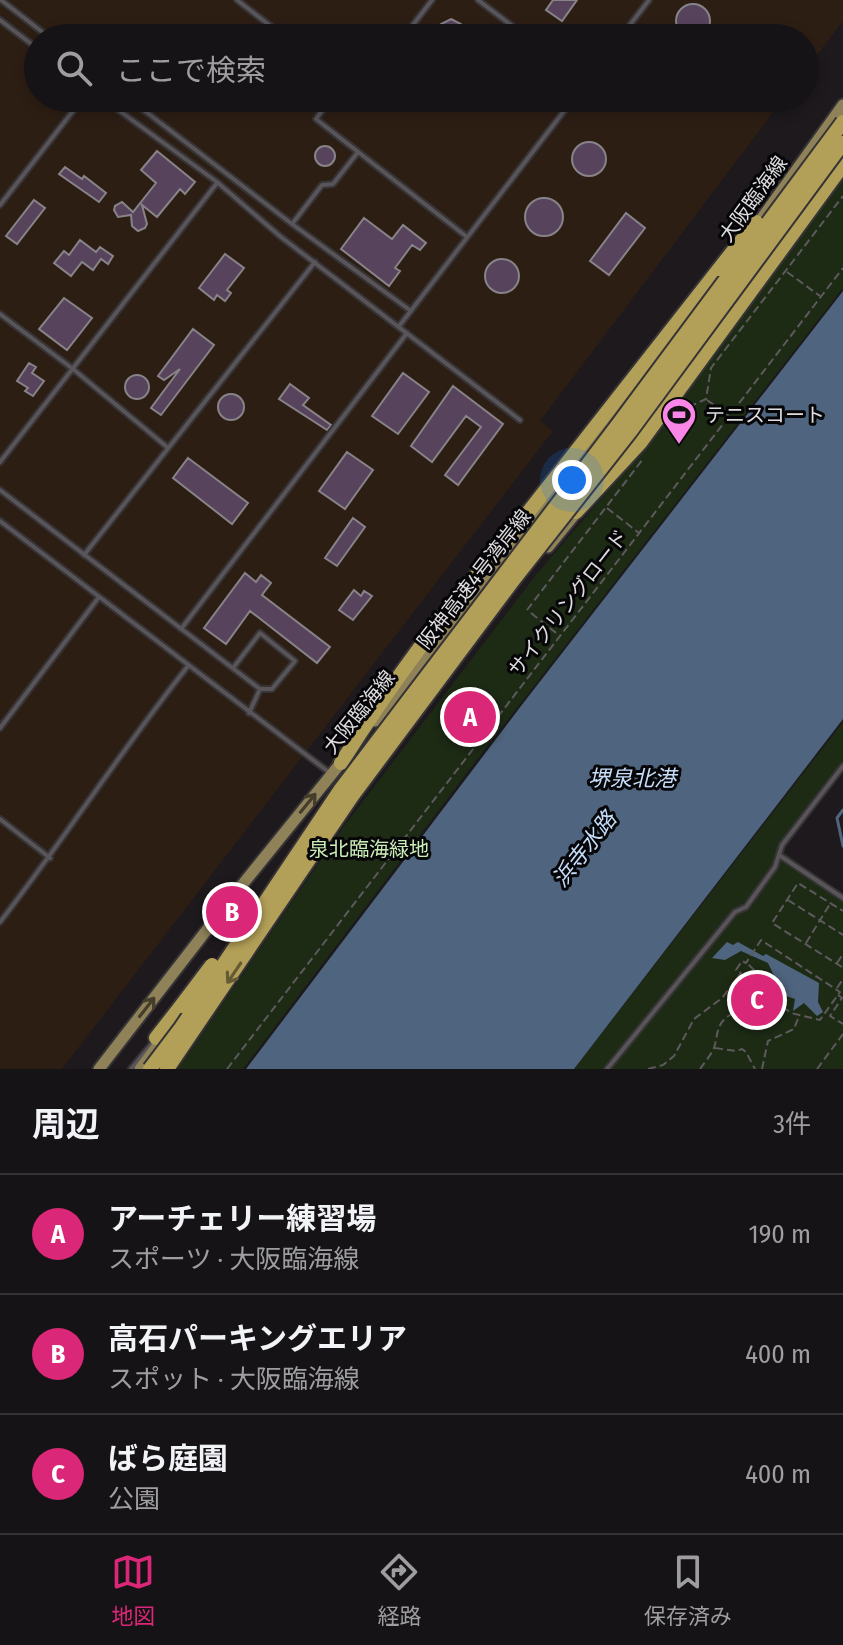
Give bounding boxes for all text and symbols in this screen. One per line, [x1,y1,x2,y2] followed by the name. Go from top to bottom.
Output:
[24,24,819,112] search box
[52,46,96,90] icon: search
[116,53,266,89] text: ここで検索
[714,151,792,247] street label: 大阪臨海線
[660,396,698,446] sports icon: テニスコート
[705,403,825,427] place label: テニスコート
[552,460,592,500] your location
[412,505,536,653] street label: 阪神高速4号湾岸線
[503,525,633,681] street label: サイクリングロード
[318,666,400,758] street label: 大阪臨海線
[444,687,496,747] pin: A
[588,765,679,792] water label: 堺泉北港
[299,794,317,814] one-way arrow
[547,805,623,892] water label: 浜寺水路
[309,837,429,861] park label: 泉北臨海緑地
[206,882,258,942] pin: B
[226,962,242,984] one-way arrow
[731,970,783,1030] pin: C
[138,997,155,1018] one-way arrow
[32,1104,100,1145] text: 周辺
[773,1109,811,1140] text: 3件
[108,1201,376,1237] text: アーチェリー練習場
[51,1219,65,1250] text: A
[749,1219,811,1250] text: 190 m
[108,1244,359,1275] text: スポーツ · 大阪臨海線
[108,1321,407,1357] text: 高石パーキングエリア
[51,1339,65,1370] text: B
[745,1339,811,1370] text: 400 m
[108,1364,360,1395] text: スポット · 大阪臨海線
[108,1441,228,1477] text: ばら庭園
[51,1459,65,1490] text: C
[745,1459,811,1490] text: 400 m
[108,1484,160,1515] text: 公園
[111,1550,155,1630] tab: 地図
[377,1550,422,1630] tab: 経路
[644,1550,732,1630] tab: 保存済み

